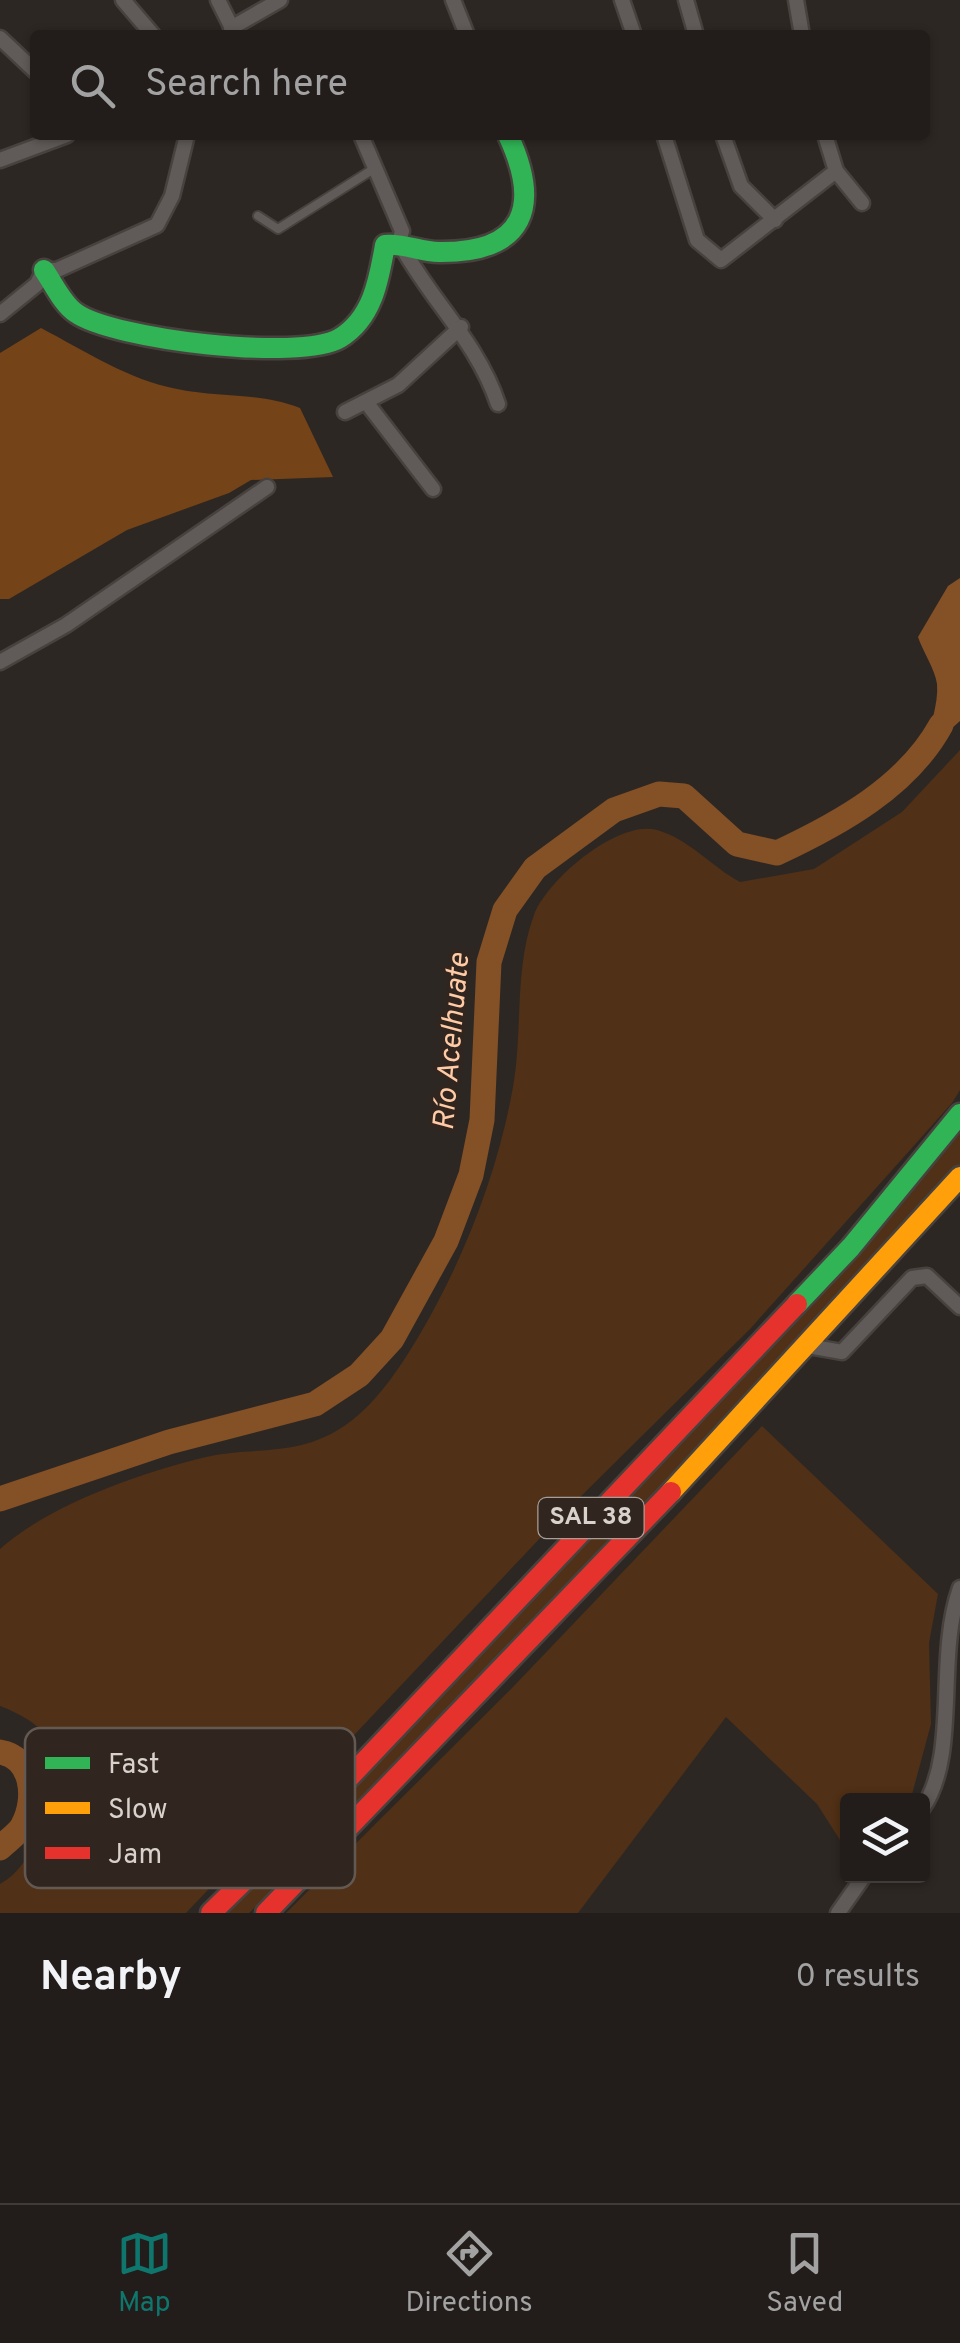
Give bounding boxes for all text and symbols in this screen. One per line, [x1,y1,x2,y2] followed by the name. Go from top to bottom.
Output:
[30,30,930,140] search box
[65,58,120,113] icon: search
[145,61,348,110] text: Search here
[427,951,479,1132] water label: Río Acelhuate
[538,1498,644,1538] road number: SAL 38
[25,1728,355,1888] legend
[108,1748,160,1784] text: Fast
[108,1793,167,1829] text: Slow
[840,1793,930,1883] map controls
[840,1793,930,1883] button: layers
[108,1838,162,1874] text: Jam
[40,1952,182,2005] text: Nearby
[795,1958,920,1998] text: 0 results
[117,2226,172,2322] tab: Map
[405,2226,533,2322] tab: Directions
[766,2226,843,2322] tab: Saved

